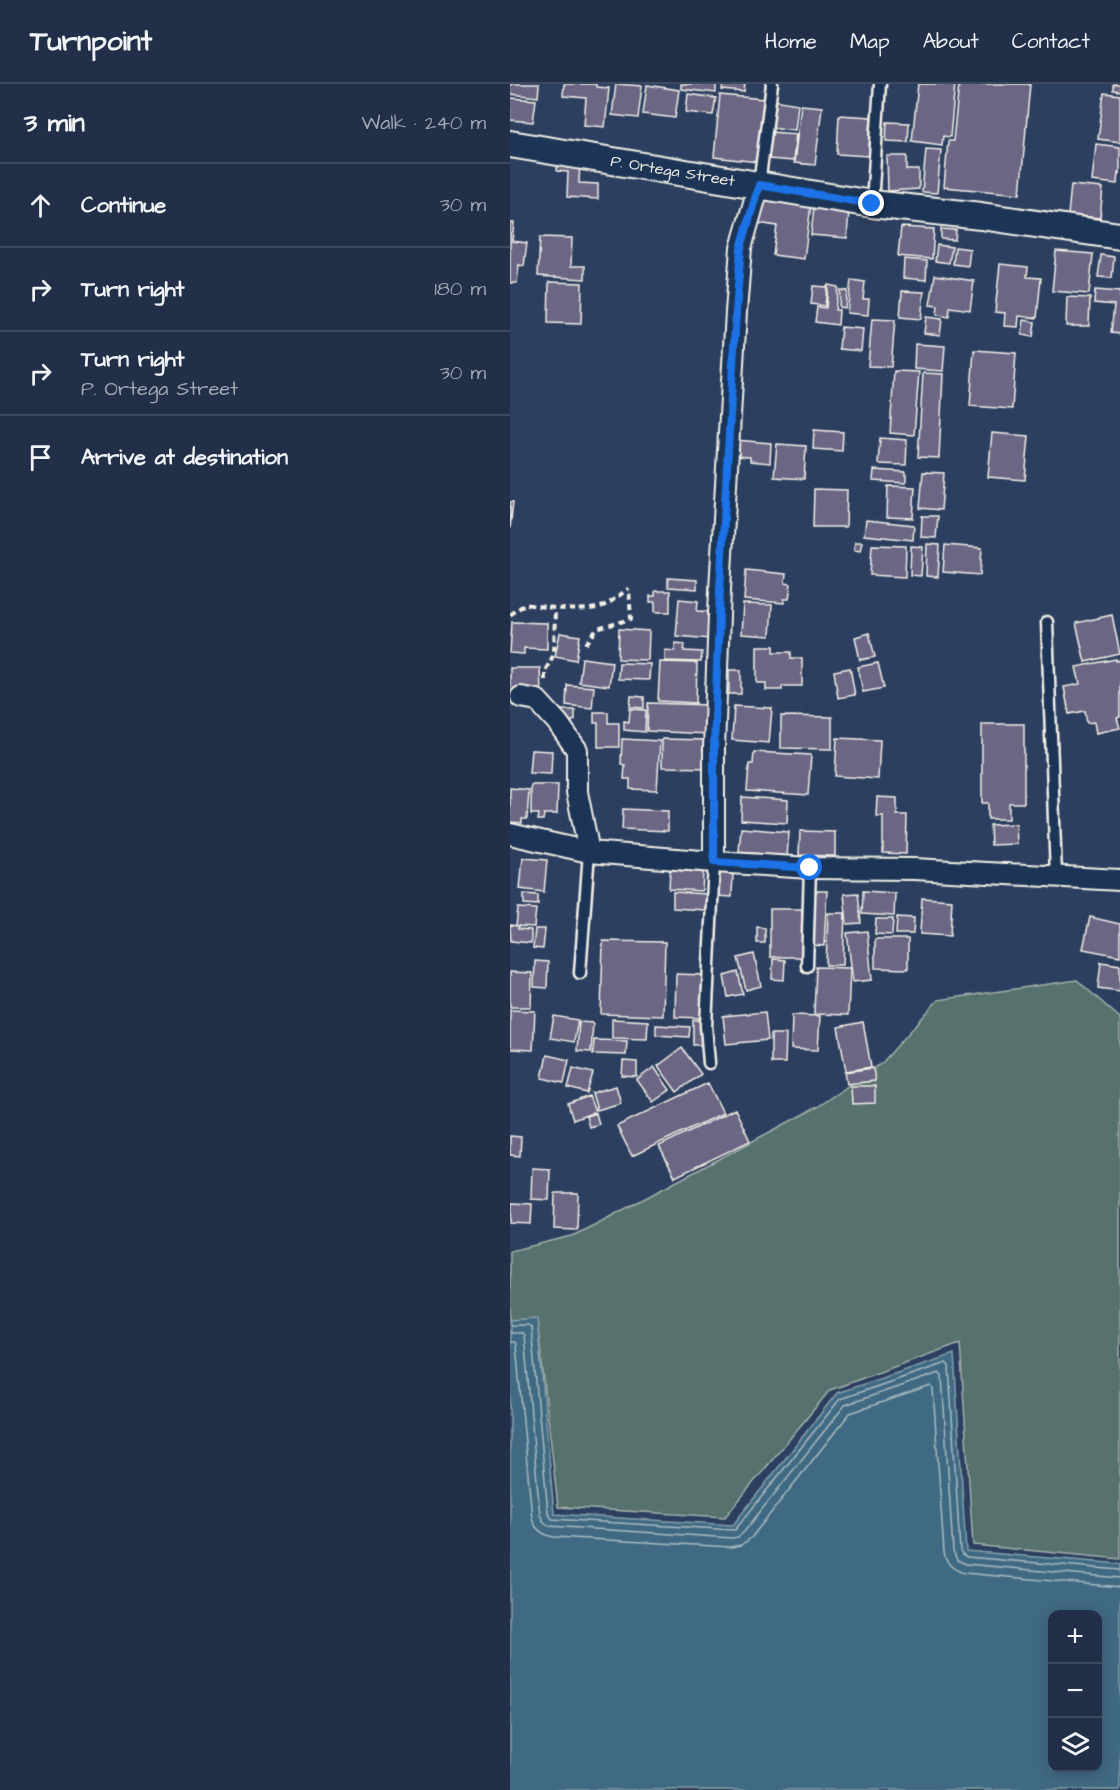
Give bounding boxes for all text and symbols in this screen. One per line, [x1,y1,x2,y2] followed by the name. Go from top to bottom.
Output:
[30,22,152,61] text: Turnpoint
[765,27,817,56] text: Home
[850,27,890,56] text: Map
[923,27,979,56] text: About
[1012,27,1090,56] text: Contact
[24,105,85,141] text: 3 min
[362,109,486,137] text: Walk · 240 m
[609,150,737,192] street label: P. Ortega Street
[24,189,57,222] icon: ahead
[81,190,166,221] text: Continue
[858,190,884,216] route end
[440,191,486,219] text: 30 m
[24,273,57,306] icon: right
[81,274,184,305] text: Turn right
[434,275,486,303] text: 180 m
[81,344,184,375] text: Turn right
[24,357,57,390] icon: right
[440,359,486,387] text: 30 m
[81,375,238,403] text: P. Ortega Street
[24,441,57,474] icon: arrive
[81,442,288,473] text: Arrive at destination
[796,854,822,880] route start
[1048,1610,1102,1772] map controls
[1048,1610,1102,1664] button: +
[1048,1664,1102,1718] button: −
[1048,1718,1102,1772] button: layers

